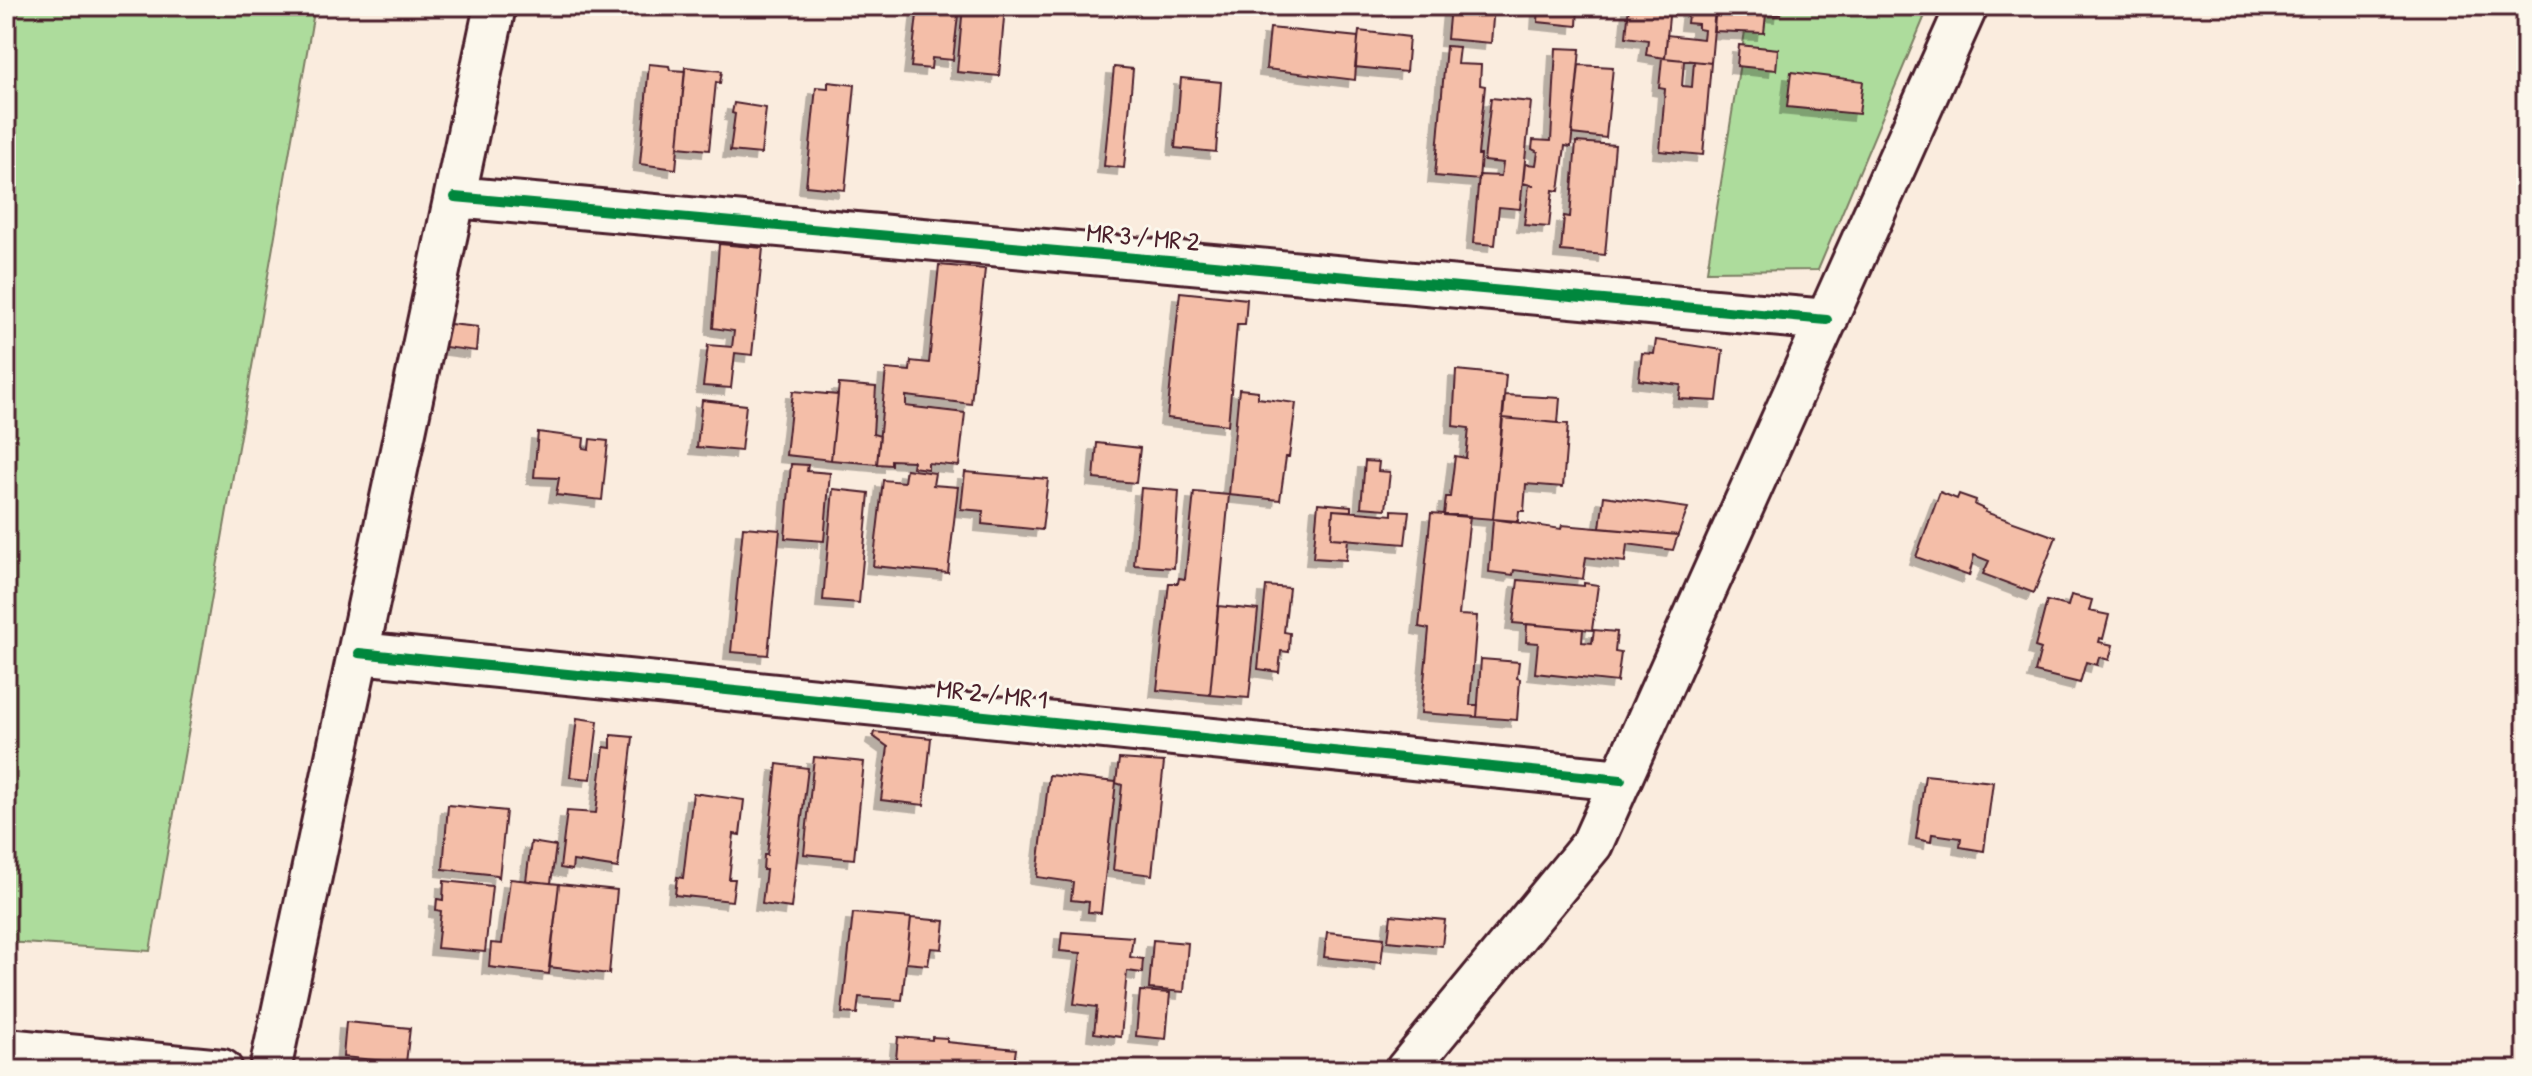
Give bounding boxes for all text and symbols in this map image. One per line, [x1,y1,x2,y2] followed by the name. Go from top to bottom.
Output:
[1085,214,1201,259] street label: MR 3 / MR 2
[935,670,1049,717] street label: MR 2 / MR 1

